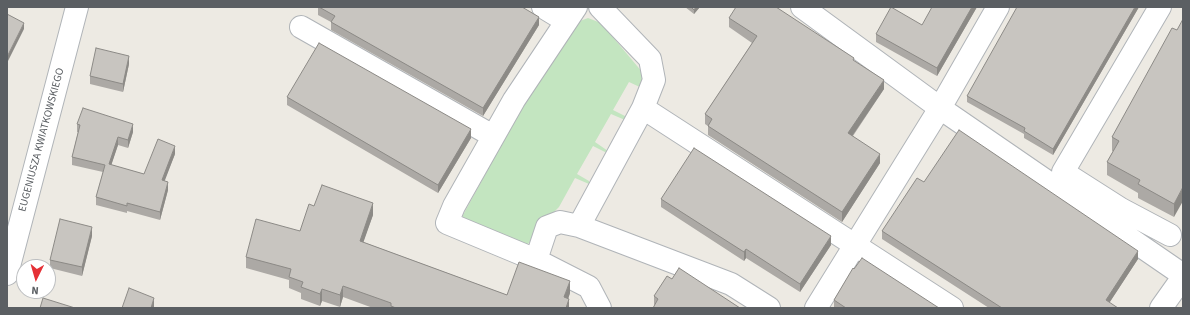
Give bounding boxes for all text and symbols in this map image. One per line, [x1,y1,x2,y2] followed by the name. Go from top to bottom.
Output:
[16,67,68,213] street label: EUGENIUSZA KWIATKOWSKIEGO
[16,259,56,299] north arrow
[31,283,39,298] text: N

